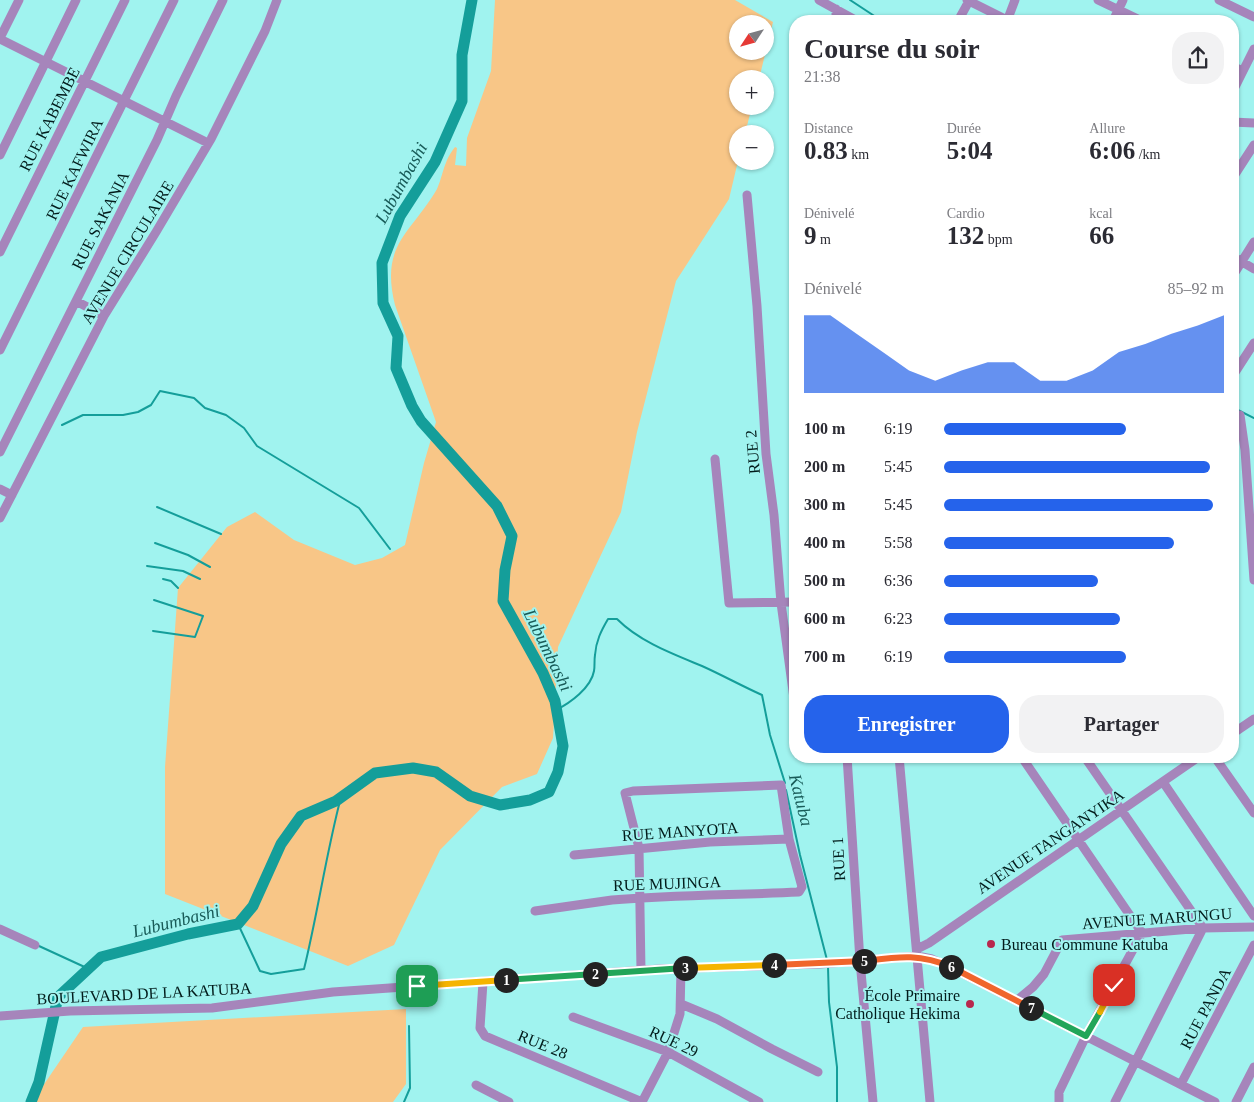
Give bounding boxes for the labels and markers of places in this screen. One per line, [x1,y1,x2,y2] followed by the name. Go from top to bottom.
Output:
[1001,936,1168,953] place label: Bureau Commune Katuba
[985,938,997,950] marker: Bureau Commune Katuba
[852,948,876,974] pin: 5
[762,952,786,978] pin: 4
[938,954,964,980] pin: 6
[672,956,698,980] pin: 3
[582,962,608,986] pin: 2
[1093,964,1135,1006] pin
[396,965,438,1007] pin
[494,968,518,992] pin: 1
[835,986,960,1023] place label: École Primaire Catholique Hekima
[1018,996,1044,1020] pin: 7
[964,998,976,1010] marker: École Primaire Catholique Hekima

